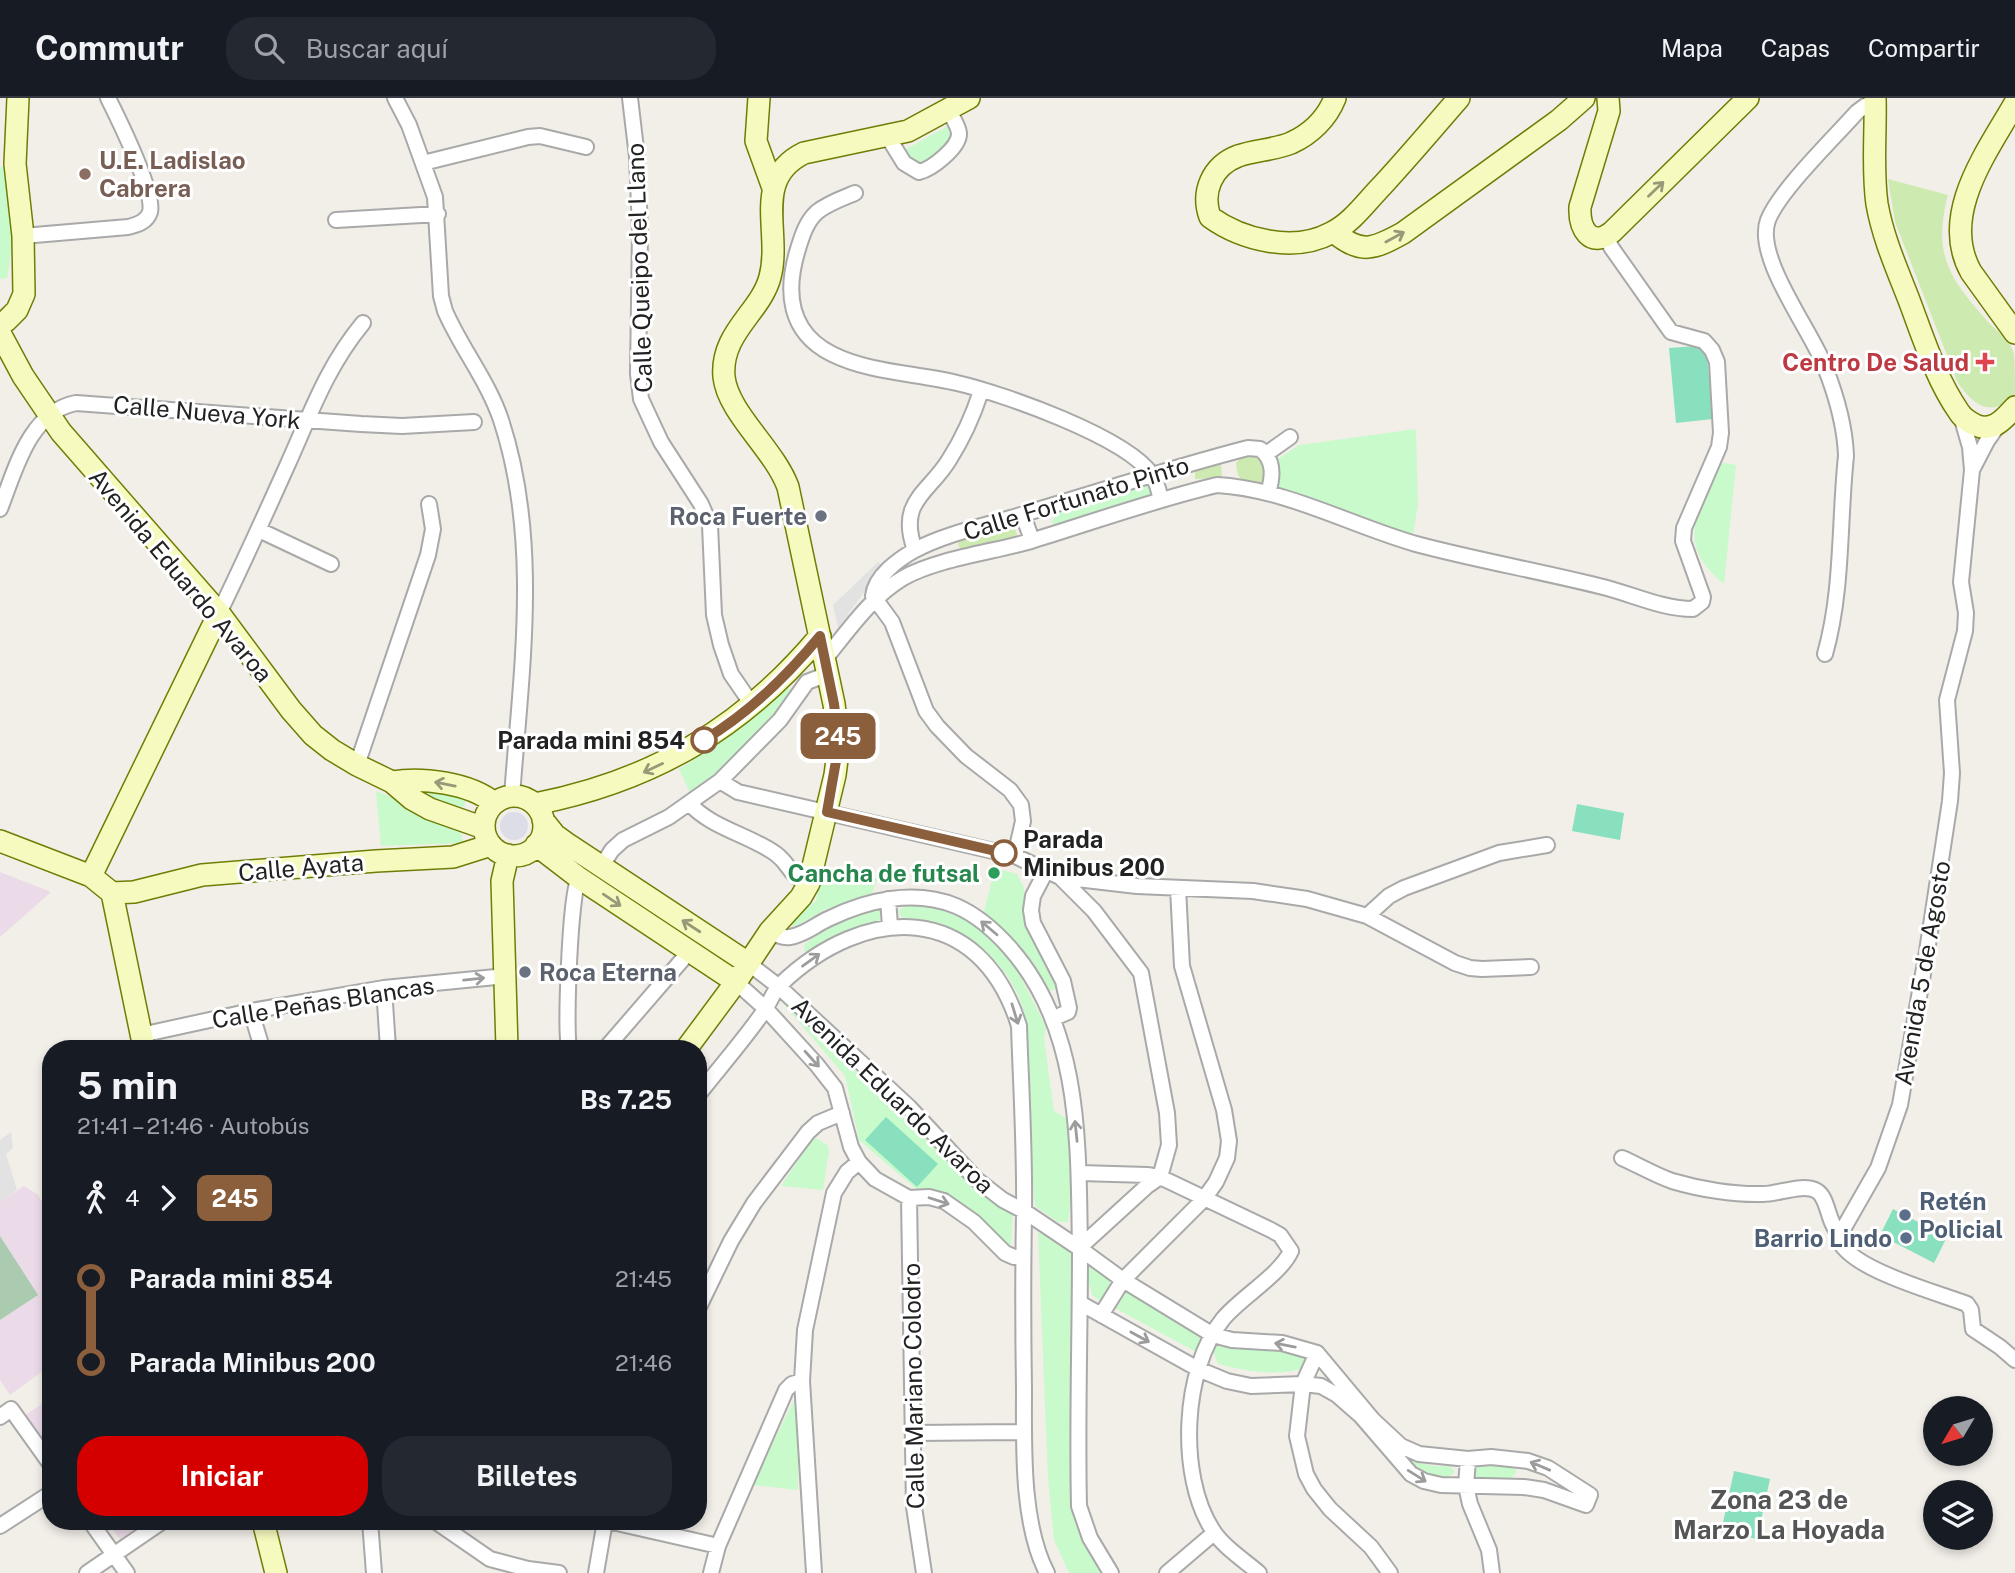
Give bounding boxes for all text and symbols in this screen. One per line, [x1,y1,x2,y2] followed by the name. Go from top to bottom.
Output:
[226,17,716,80] search box
[35,29,184,67] text: Commutr
[250,29,288,67] icon: search
[306,33,448,64] text: Buscar aquí
[1661,34,1723,62] text: Mapa
[1761,34,1830,62] text: Capas
[1868,34,1980,62] text: Compartir
[621,143,657,393] street label: Calle Queipo del Llano
[99,146,246,202] place label: U.E. Ladislao Cabrera
[77,166,93,182] marker: U.E. Ladislao Cabrera
[1647,180,1664,197] one-way arrow
[1384,230,1405,243] one-way arrow
[1782,348,1969,376] place label: Centro De Salud
[1975,352,1995,372] marker: Centro De Salud
[112,390,302,434] street label: Calle Nueva York
[960,450,1192,546] street label: Calle Fortunato Pinto
[84,463,278,687] street label: Avenida Eduardo Avaroa
[669,502,807,530] place label: Roca Fuerte
[813,508,829,524] marker: Roca Fuerte
[798,713,878,759] line badge: 245
[815,722,861,750] text: 245
[497,726,685,754] place label: Parada mini 854
[691,727,717,753] marker: Parada mini 854
[643,762,664,775] one-way arrow
[434,777,457,791] one-way arrow
[1023,825,1165,881] place label: Parada Minibus 200
[991,840,1017,866] marker: Parada Minibus 200
[237,848,365,886] street label: Calle Ayata
[1888,858,1956,1088] street label: Avenida 5 de Agosto
[788,859,980,887] place label: Cancha de futsal
[986,865,1002,881] marker: Cancha de futsal
[601,893,621,907] one-way arrow
[681,919,701,933] one-way arrow
[980,920,998,936] one-way arrow
[801,953,820,967] one-way arrow
[539,958,677,986] place label: Roca Eterna
[517,964,533,980] marker: Roca Eterna
[210,971,436,1033] street label: Calle Peñas Blancas
[462,972,485,985] one-way arrow
[786,991,1000,1199] street label: Avenida Eduardo Avaroa
[1009,1003,1022,1025] one-way arrow
[804,1050,820,1068] one-way arrow
[77,1063,178,1108] text: 5 min
[580,1084,672,1115] text: Bs 7.25
[77,1112,310,1139] text: 21:41 – 21:46 · Autobús
[1069,1120,1082,1143] one-way arrow
[77,1179,115,1217] icon: walk
[149,1179,187,1217] icon: forward
[125,1184,139,1211] text: 4
[211,1184,258,1212] text: 245
[1919,1187,2003,1243] place label: Retén Policial
[927,1196,949,1208] one-way arrow
[1897,1207,1913,1223] marker: Retén Policial
[1754,1224,1892,1252] place label: Barrio Lindo
[1898,1230,1914,1246] marker: Barrio Lindo
[129,1263,332,1294] text: Parada mini 854
[897,1263,929,1509] street label: Calle Mariano Colodro
[615,1265,672,1292] text: 21:45
[1129,1330,1149,1344] one-way arrow
[1274,1337,1297,1351] one-way arrow
[129,1347,376,1378] text: Parada Minibus 200
[615,1349,672,1376] text: 21:46
[1923,1396,1993,1466] north arrow
[1923,1396,1993,1550] map controls
[77,1436,368,1516] button: Iniciar
[382,1436,672,1516] button: Billetes
[1530,1458,1551,1471] one-way arrow
[1407,1469,1427,1483] one-way arrow
[1923,1480,1993,1550] button: layers
[1673,1484,1885,1545] district label: Zona 23 de Marzo La Hoyada

